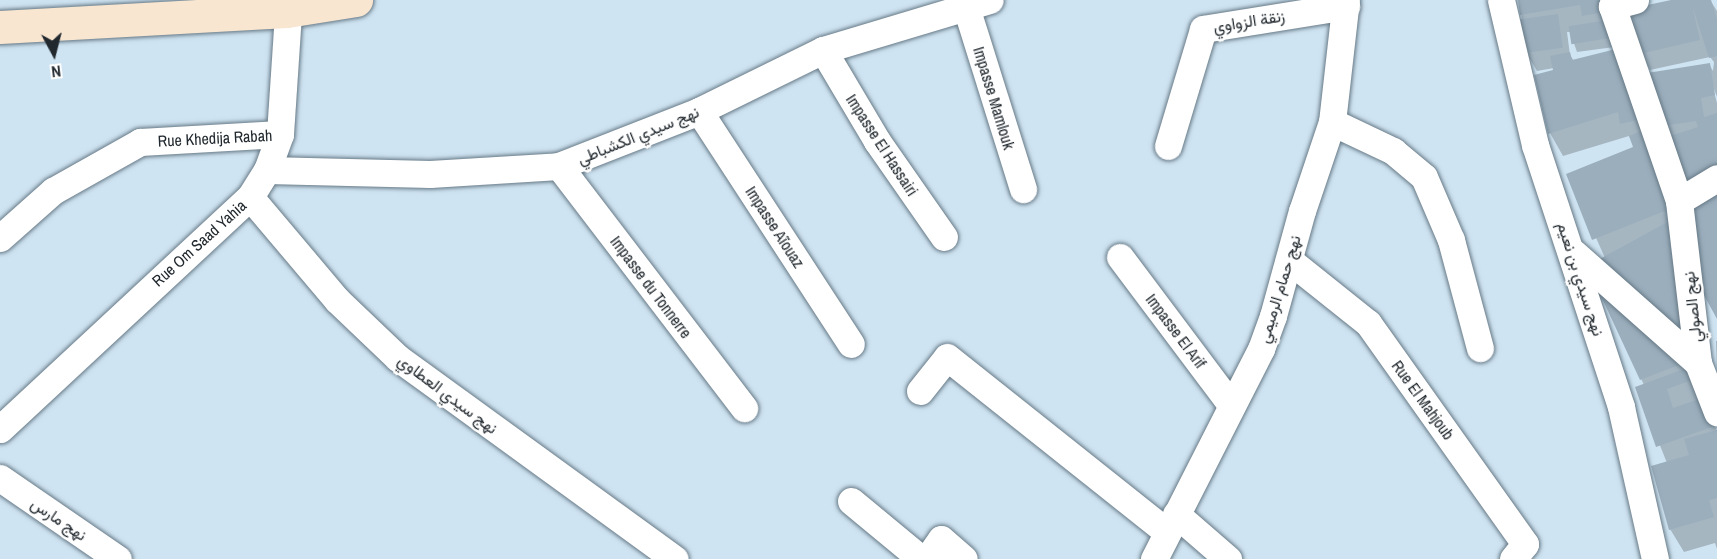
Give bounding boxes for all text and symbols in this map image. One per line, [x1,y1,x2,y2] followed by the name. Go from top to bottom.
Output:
[1212,6,1286,36] street label: زنقة الزواوي
[24,24,84,84] north arrow
[969,44,1019,152] street label: Impasse Mamlouk
[50,60,62,83] text: N
[842,91,922,199] street label: Impasse El Hassairi
[574,102,702,168] street label: نهج سيدي الكشباطي
[157,125,273,151] street label: Rue Khedija Rabah
[741,182,809,272] street label: Impasse Aĩouaz
[148,196,250,290] street label: Rue Om Saad Yahia
[1554,220,1608,338] street label: نهج سيدي بن نعيم
[606,232,696,342] street label: Impasse du Tonnerre
[1253,233,1305,345] street label: نهج حمام الرميمي
[1679,271,1705,343] street label: نهج الصولي
[1142,290,1210,372] street label: Impasse El Arif
[394,350,502,438] street label: نهج سيدي العطاوي
[1388,357,1458,443] street label: Rue El Mahjoub
[28,493,90,545] street label: نهج مارس

